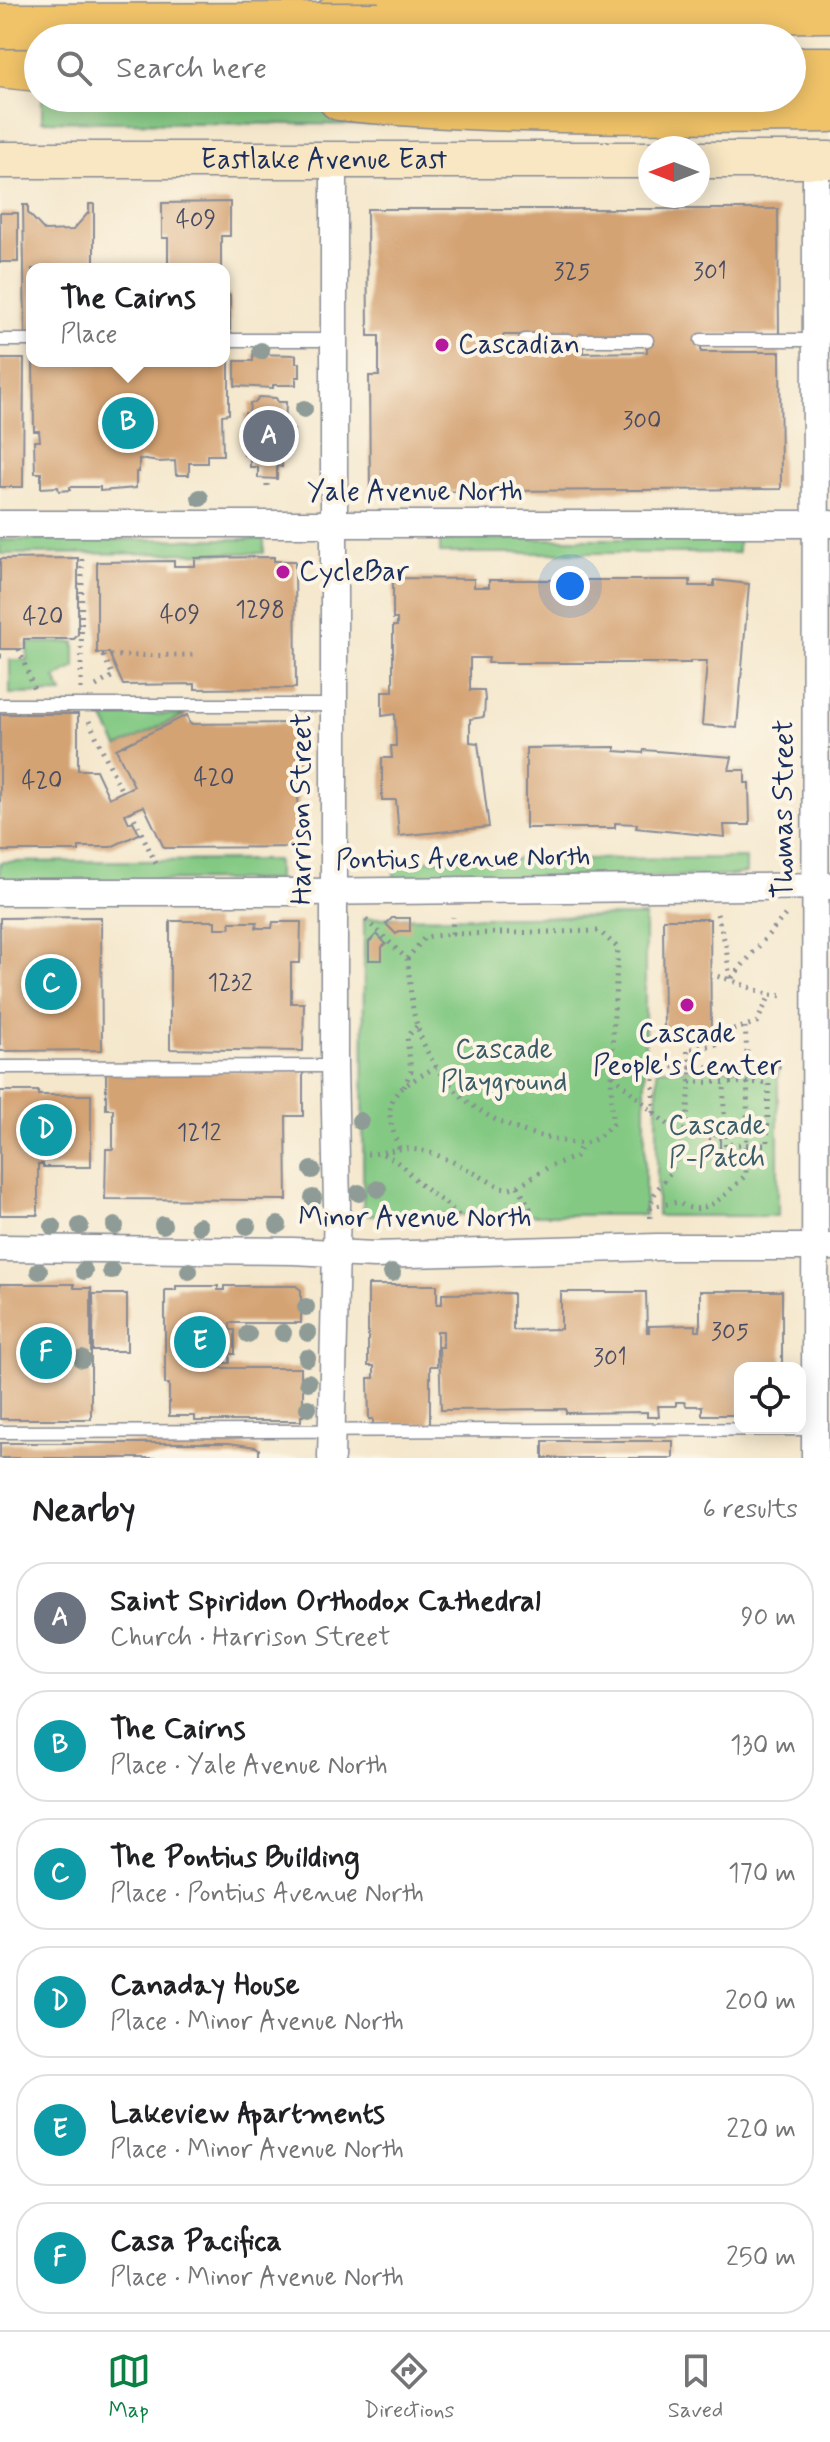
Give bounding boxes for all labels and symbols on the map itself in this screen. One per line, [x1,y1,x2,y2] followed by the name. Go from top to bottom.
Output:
[638,136,710,208] north arrow
[201,142,448,179] street label: Eastlake Avenue East
[176,205,216,236] house number: 409
[554,257,590,288] house number: 325
[693,257,727,288] house number: 301
[458,327,580,364] place label: Cascadian
[433,336,451,354] marker: Cascadian
[102,393,154,453] pin: B
[243,406,295,466] pin: A
[623,406,662,437] house number: 300
[307,474,523,511] street label: Yale Avenue North
[299,554,410,591] place label: CycleBar
[274,563,292,581] marker: CycleBar
[550,566,590,606] your location
[235,595,285,626] house number: 1298
[160,600,200,631] house number: 409
[22,602,64,633] house number: 420
[284,713,321,905] street label: Harrison Street
[766,719,803,899] street label: Thomas Street
[193,763,235,794] house number: 420
[21,766,63,797] house number: 420
[335,838,591,880] street label: Pontius Avenue North
[25,954,77,1014] pin: C
[208,968,253,999] house number: 1232
[678,996,696,1014] marker: Cascade People's Center
[593,1016,781,1085] place label: Cascade People's Center
[441,1032,567,1101] park label: Cascade Playground
[20,1100,72,1160] pin: D
[668,1108,766,1177] park label: Cascade P-Patch
[177,1118,221,1149] house number: 1212
[298,1200,532,1237] street label: Minor Avenue North
[174,1312,226,1372] pin: E
[711,1317,749,1348] house number: 305
[20,1323,72,1383] pin: F
[593,1343,627,1374] house number: 301

